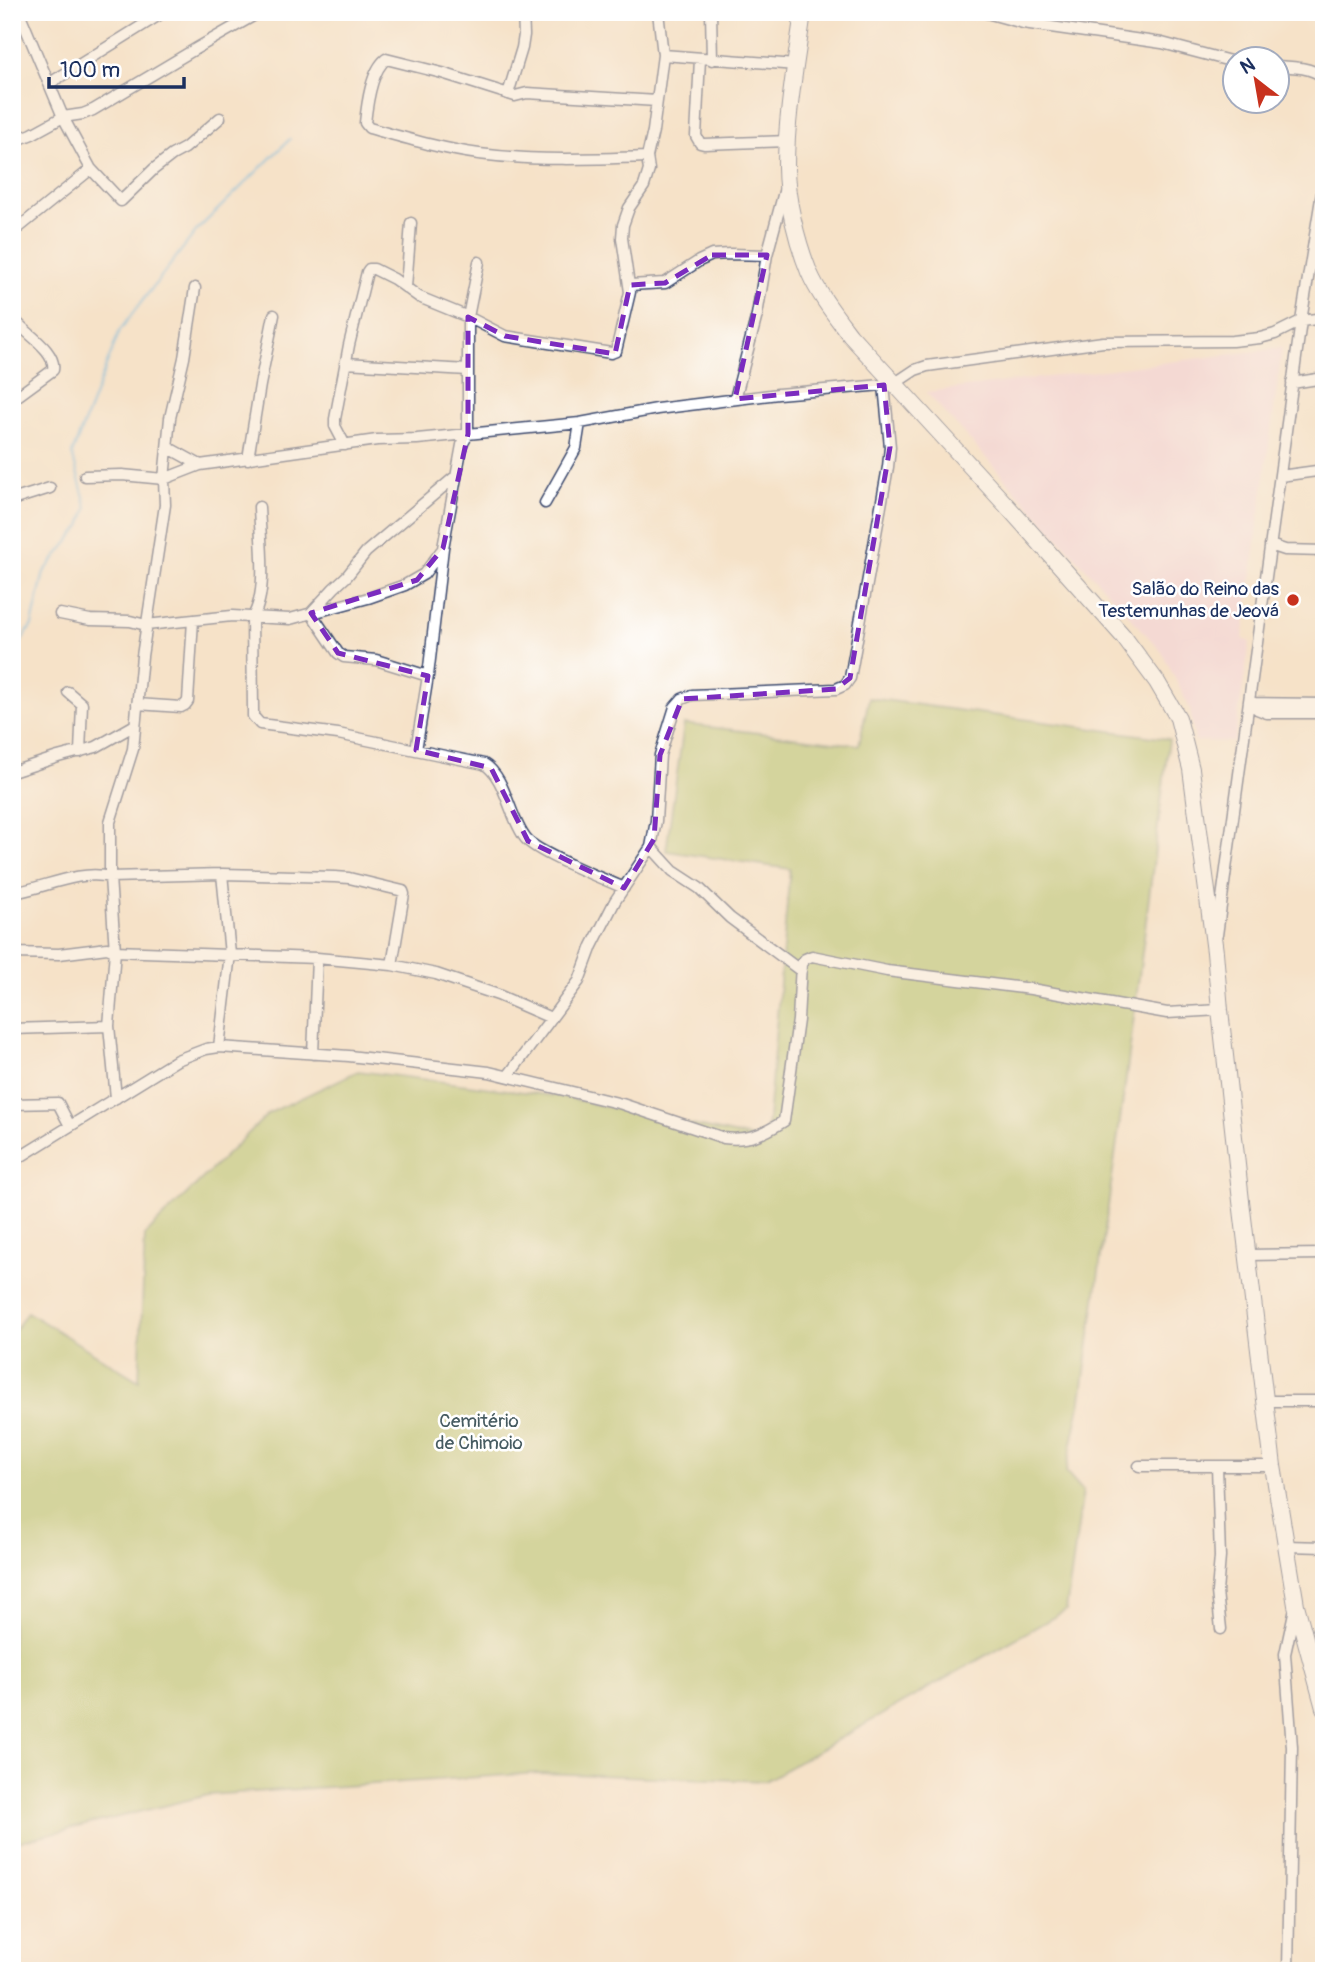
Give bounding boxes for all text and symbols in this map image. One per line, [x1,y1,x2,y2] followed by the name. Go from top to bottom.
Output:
[49,46,184,90] scale bar
[1220,46,1290,116] north arrow
[1236,53,1260,80] text: N
[60,57,120,84] text: 100 m
[1098,577,1280,623] place label: Salão do Reino das Testemunhas de Jeová
[1285,592,1301,608] marker: Salão do Reino das Testemunhas de Jeová
[435,1409,523,1455] park label: Cemitério de Chimoio

